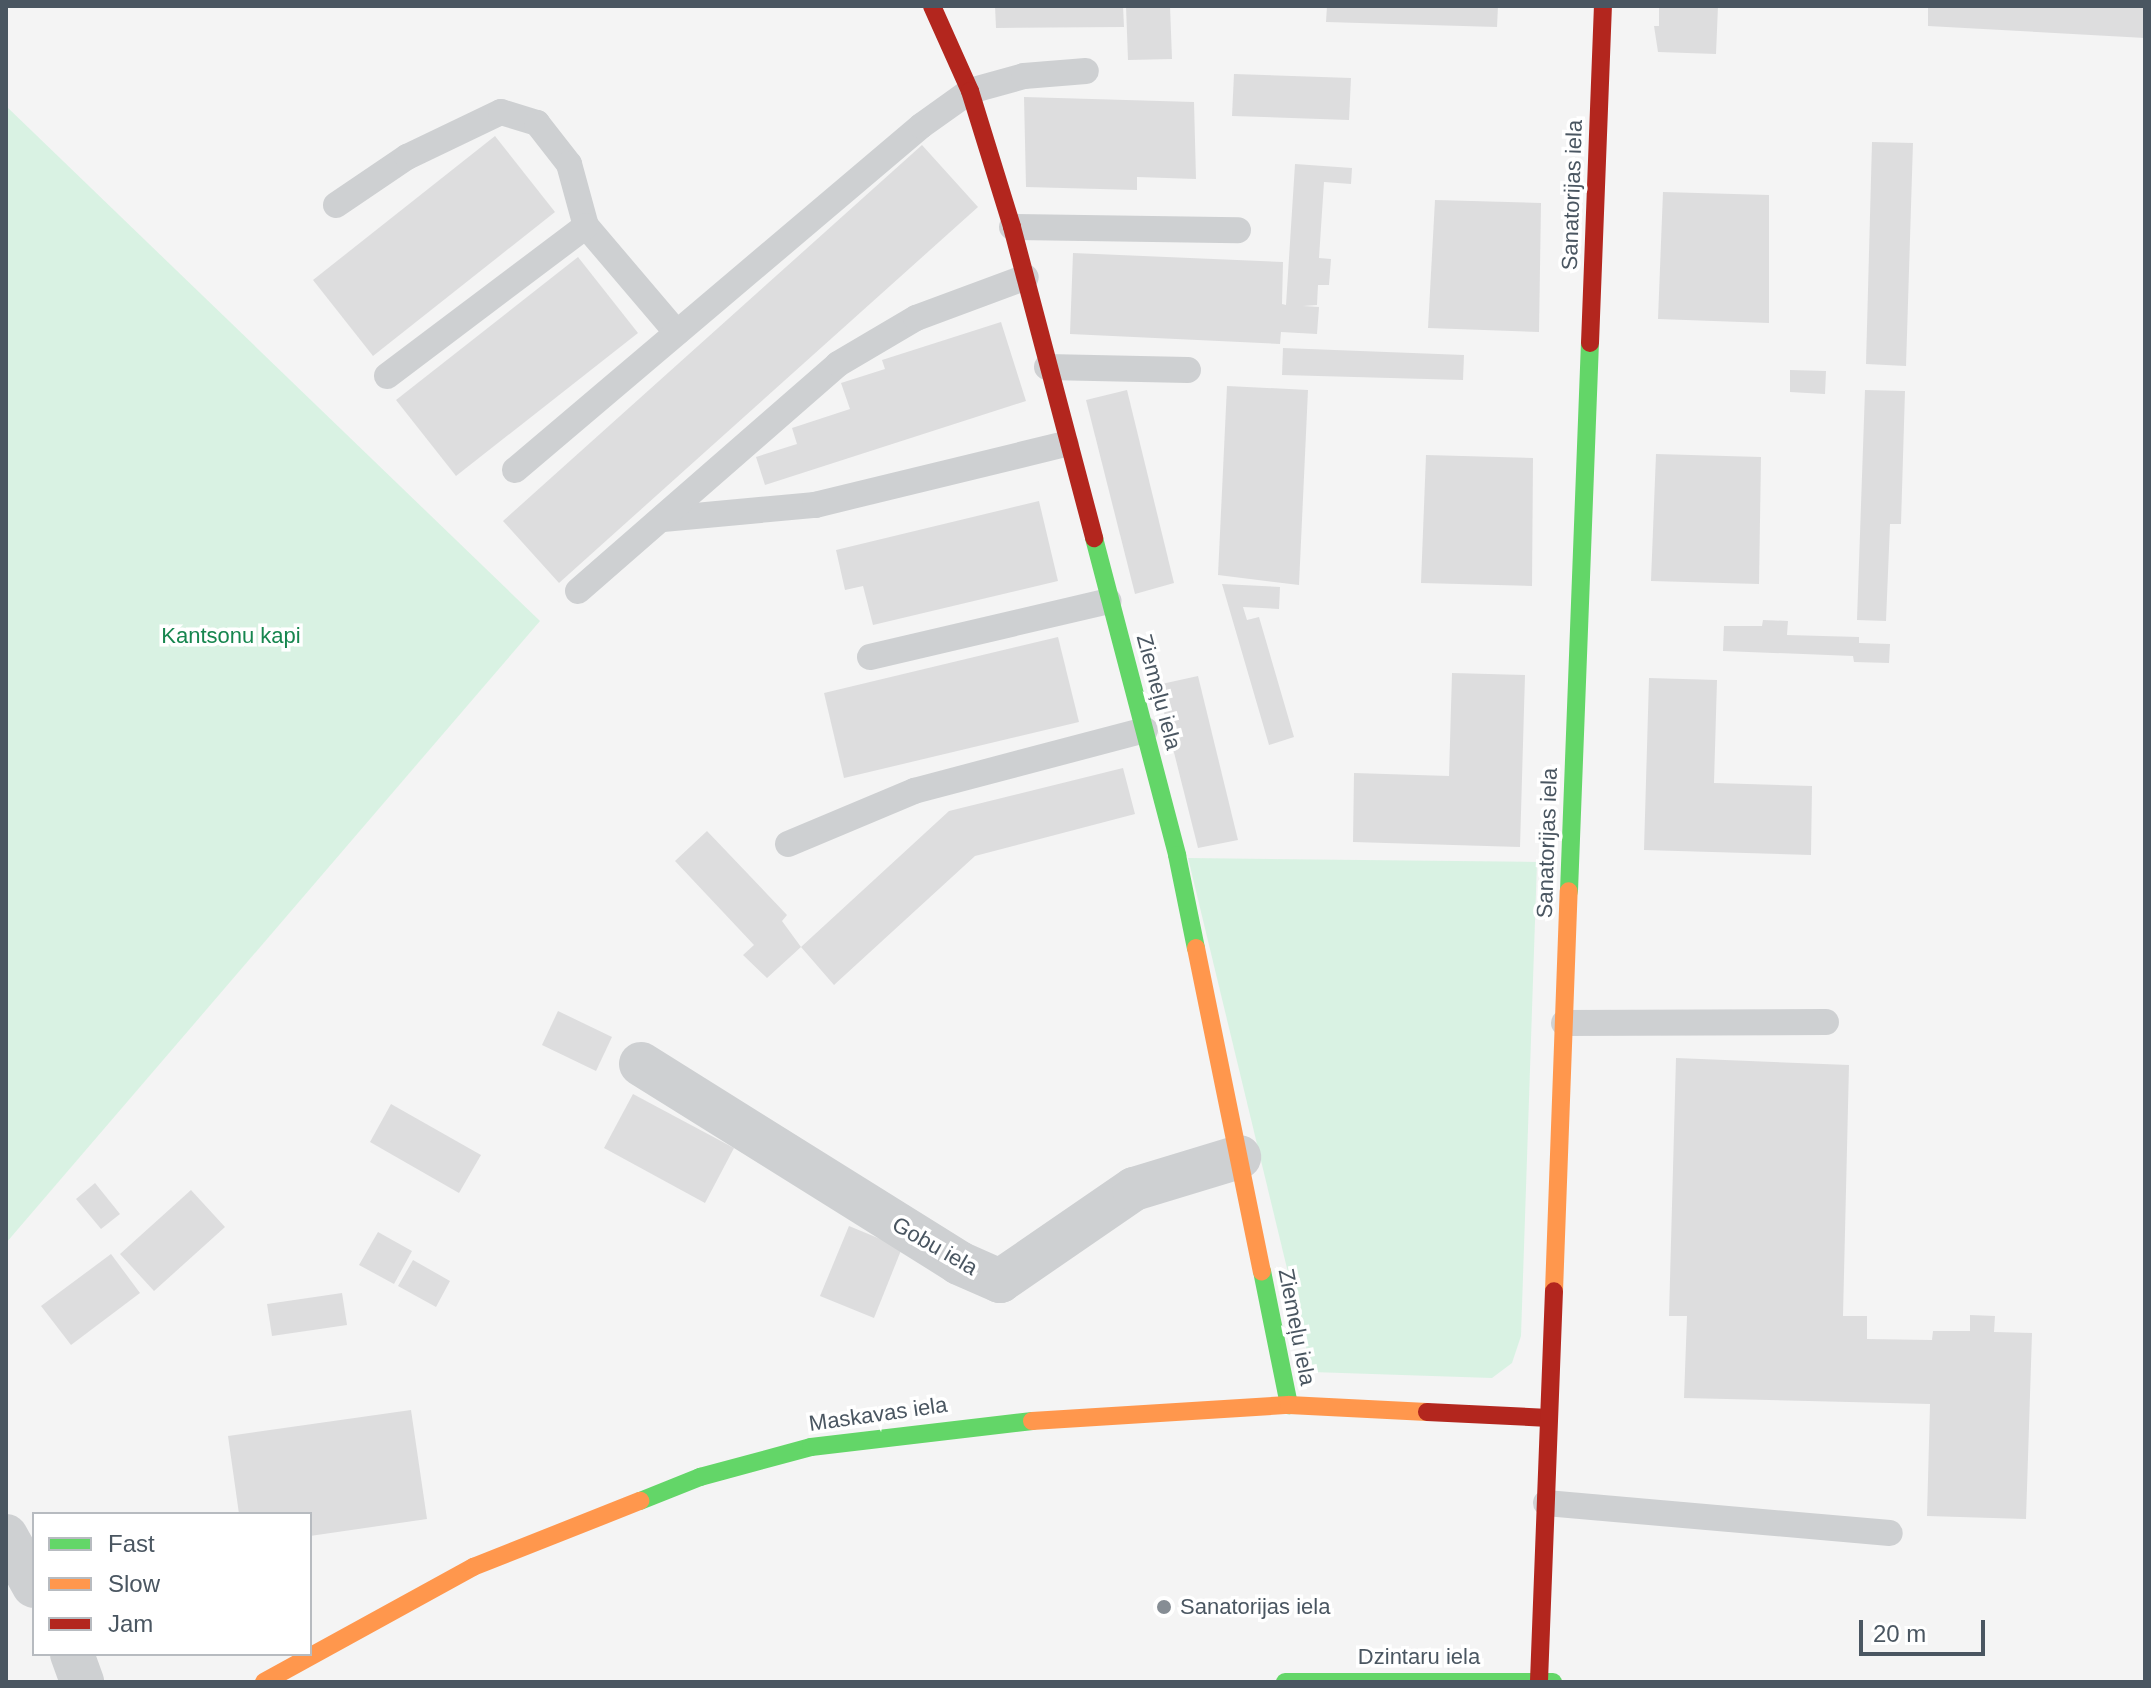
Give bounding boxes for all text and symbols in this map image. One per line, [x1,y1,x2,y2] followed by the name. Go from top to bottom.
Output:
[1556,119,1588,271] street label: Sanatorijas iela
[161,623,301,649] park label: Kantsonu kapi
[1131,631,1187,753] street label: Ziemeļu iela
[1531,767,1563,919] street label: Sanatorijas iela
[888,1211,982,1281] street label: Gobu iela
[1273,1266,1321,1388] street label: Ziemeļu iela
[807,1391,949,1437] street label: Maskavas iela
[32,1512,312,1656] legend
[108,1530,155,1557] text: Fast
[108,1570,160,1597] text: Slow
[1180,1594,1330,1620] place label: Sanatorijas iela
[1155,1598,1173,1616] marker: Sanatorijas iela
[1863,1604,1989,1654] scale bar
[108,1610,153,1637] text: Jam
[1873,1620,1926,1647] text: 20 m
[1358,1644,1480,1670] street label: Dzintaru iela

